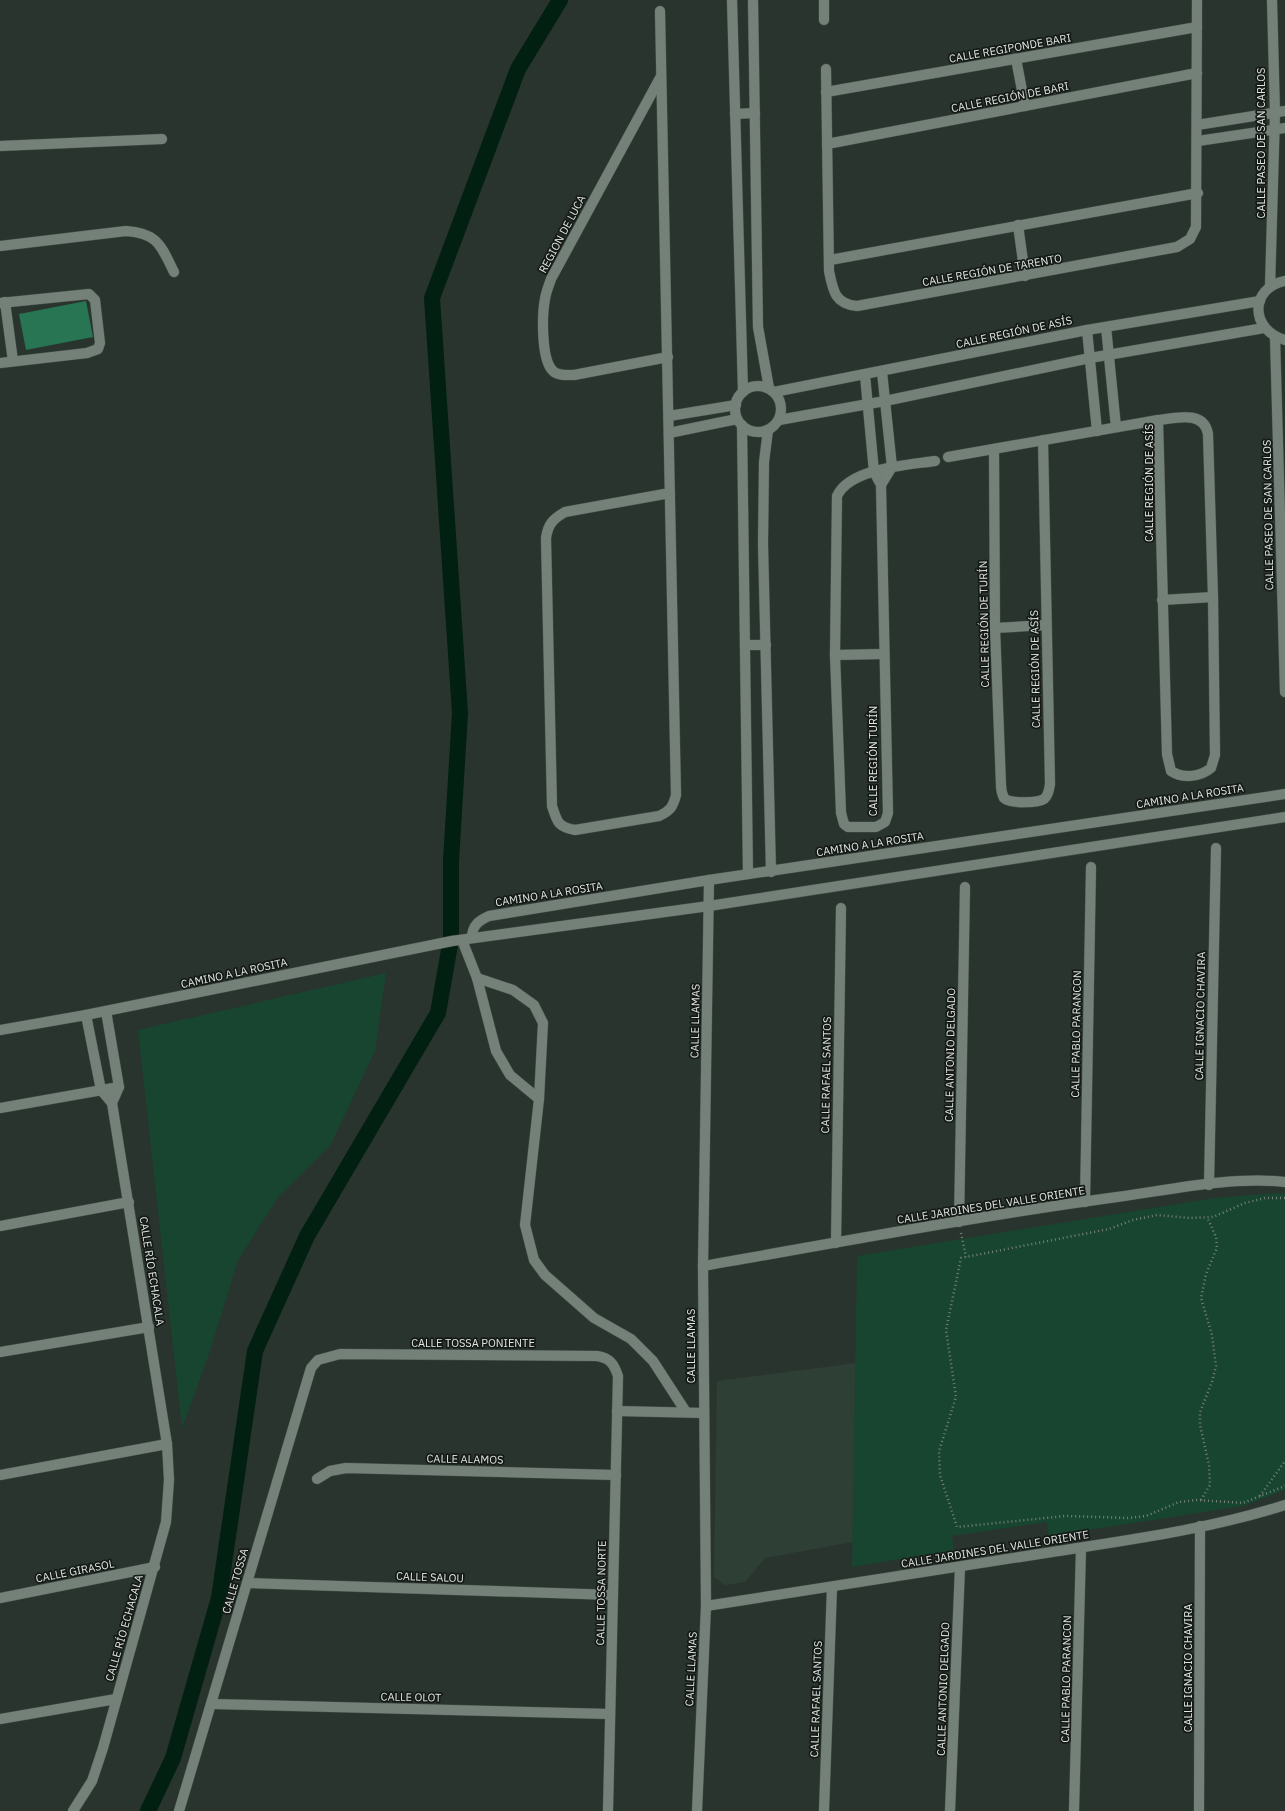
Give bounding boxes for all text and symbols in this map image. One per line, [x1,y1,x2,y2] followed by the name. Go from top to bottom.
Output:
[948,30,1072,66] street label: CALLE REGIPONDE BARI
[1254,68,1268,218] street label: CALLE PASEO DE SAN CARLOS
[950,79,1070,115] street label: CALLE REGIÓN DE BARI
[535,192,589,276] street label: REGION DE LUCA
[921,251,1063,289] street label: CALLE REGIÓN DE TARENTO
[955,313,1073,351] street label: CALLE REGIÓN DE ASÍS
[1142,424,1156,542] street label: CALLE REGIÓN DE ASÍS
[1260,439,1276,591] street label: CALLE PASEO DE SAN CARLOS
[976,560,992,688] street label: CALLE REGIÓN DE TURÍN
[1027,610,1043,728] street label: CALLE REGIÓN DE ASÍS
[866,706,880,816] street label: CALLE REGIÓN TURÍN
[1135,781,1245,811] street label: CAMINO A LA ROSITA
[815,829,925,859] street label: CAMINO A LA ROSITA
[494,879,604,909] street label: CAMINO A LA ROSITA
[1192,952,1208,1080] street label: CALLE IGNACIO CHAVIRA
[180,955,288,991] street label: CAMINO A LA ROSITA
[1068,970,1084,1098] street label: CALLE PABLO PARANCON
[687,984,703,1058] street label: CALLE LLAMAS
[942,988,958,1122] street label: CALLE ANTONIO DELGADO
[818,1017,834,1133] street label: CALLE RAFAEL SANTOS
[896,1183,1086,1227] street label: CALLE JARDINES DEL VALLE ORIENTE
[136,1215,168,1327] street label: CALLE RÍO ECHACALA
[684,1309,698,1383] street label: CALLE LLAMAS
[411,1336,535,1350] street label: CALLE TOSSA PONIENTE
[426,1451,504,1467] street label: CALLE ALAMOS
[900,1527,1090,1571] street label: CALLE JARDINES DEL VALLE ORIENTE
[593,1540,609,1646] street label: CALLE TOSSA NORTE
[219,1547,251,1615] street label: CALLE TOSSA
[35,1556,116,1585] street label: CALLE GIRASOL
[396,1569,464,1585] street label: CALLE SALOU
[102,1573,146,1683] street label: CALLE RÍO ECHACALA
[1181,1604,1195,1732] street label: CALLE IGNACIO CHAVIRA
[1058,1615,1074,1743] street label: CALLE PABLO PARANCON
[934,1622,952,1756] street label: CALLE ANTONIO DELGADO
[682,1631,700,1707] street label: CALLE LLAMAS
[807,1640,825,1758] street label: CALLE RAFAEL SANTOS
[381,1689,442,1705] street label: CALLE OLOT

